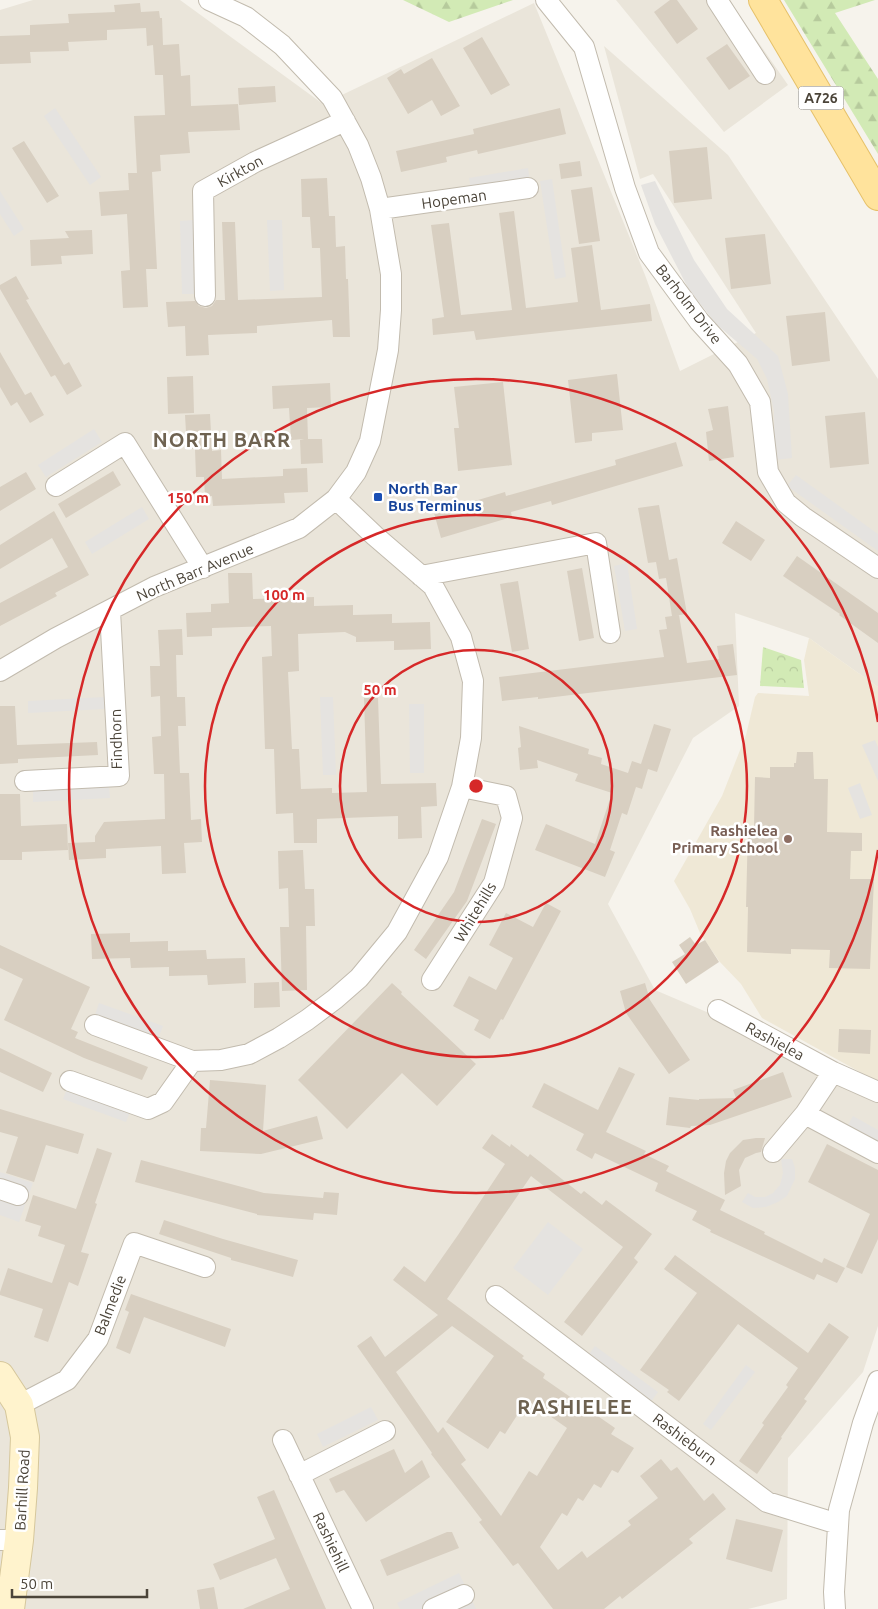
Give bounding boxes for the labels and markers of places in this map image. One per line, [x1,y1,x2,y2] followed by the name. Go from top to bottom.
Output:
[388,480,482,514] place label: North Bar Bus Terminus
[372,491,384,503] marker: North Bar Bus Terminus
[467,777,485,795] centre of rings
[672,822,778,856] place label: Rashielea Primary School
[782,833,794,845] marker: Rashielea Primary School

